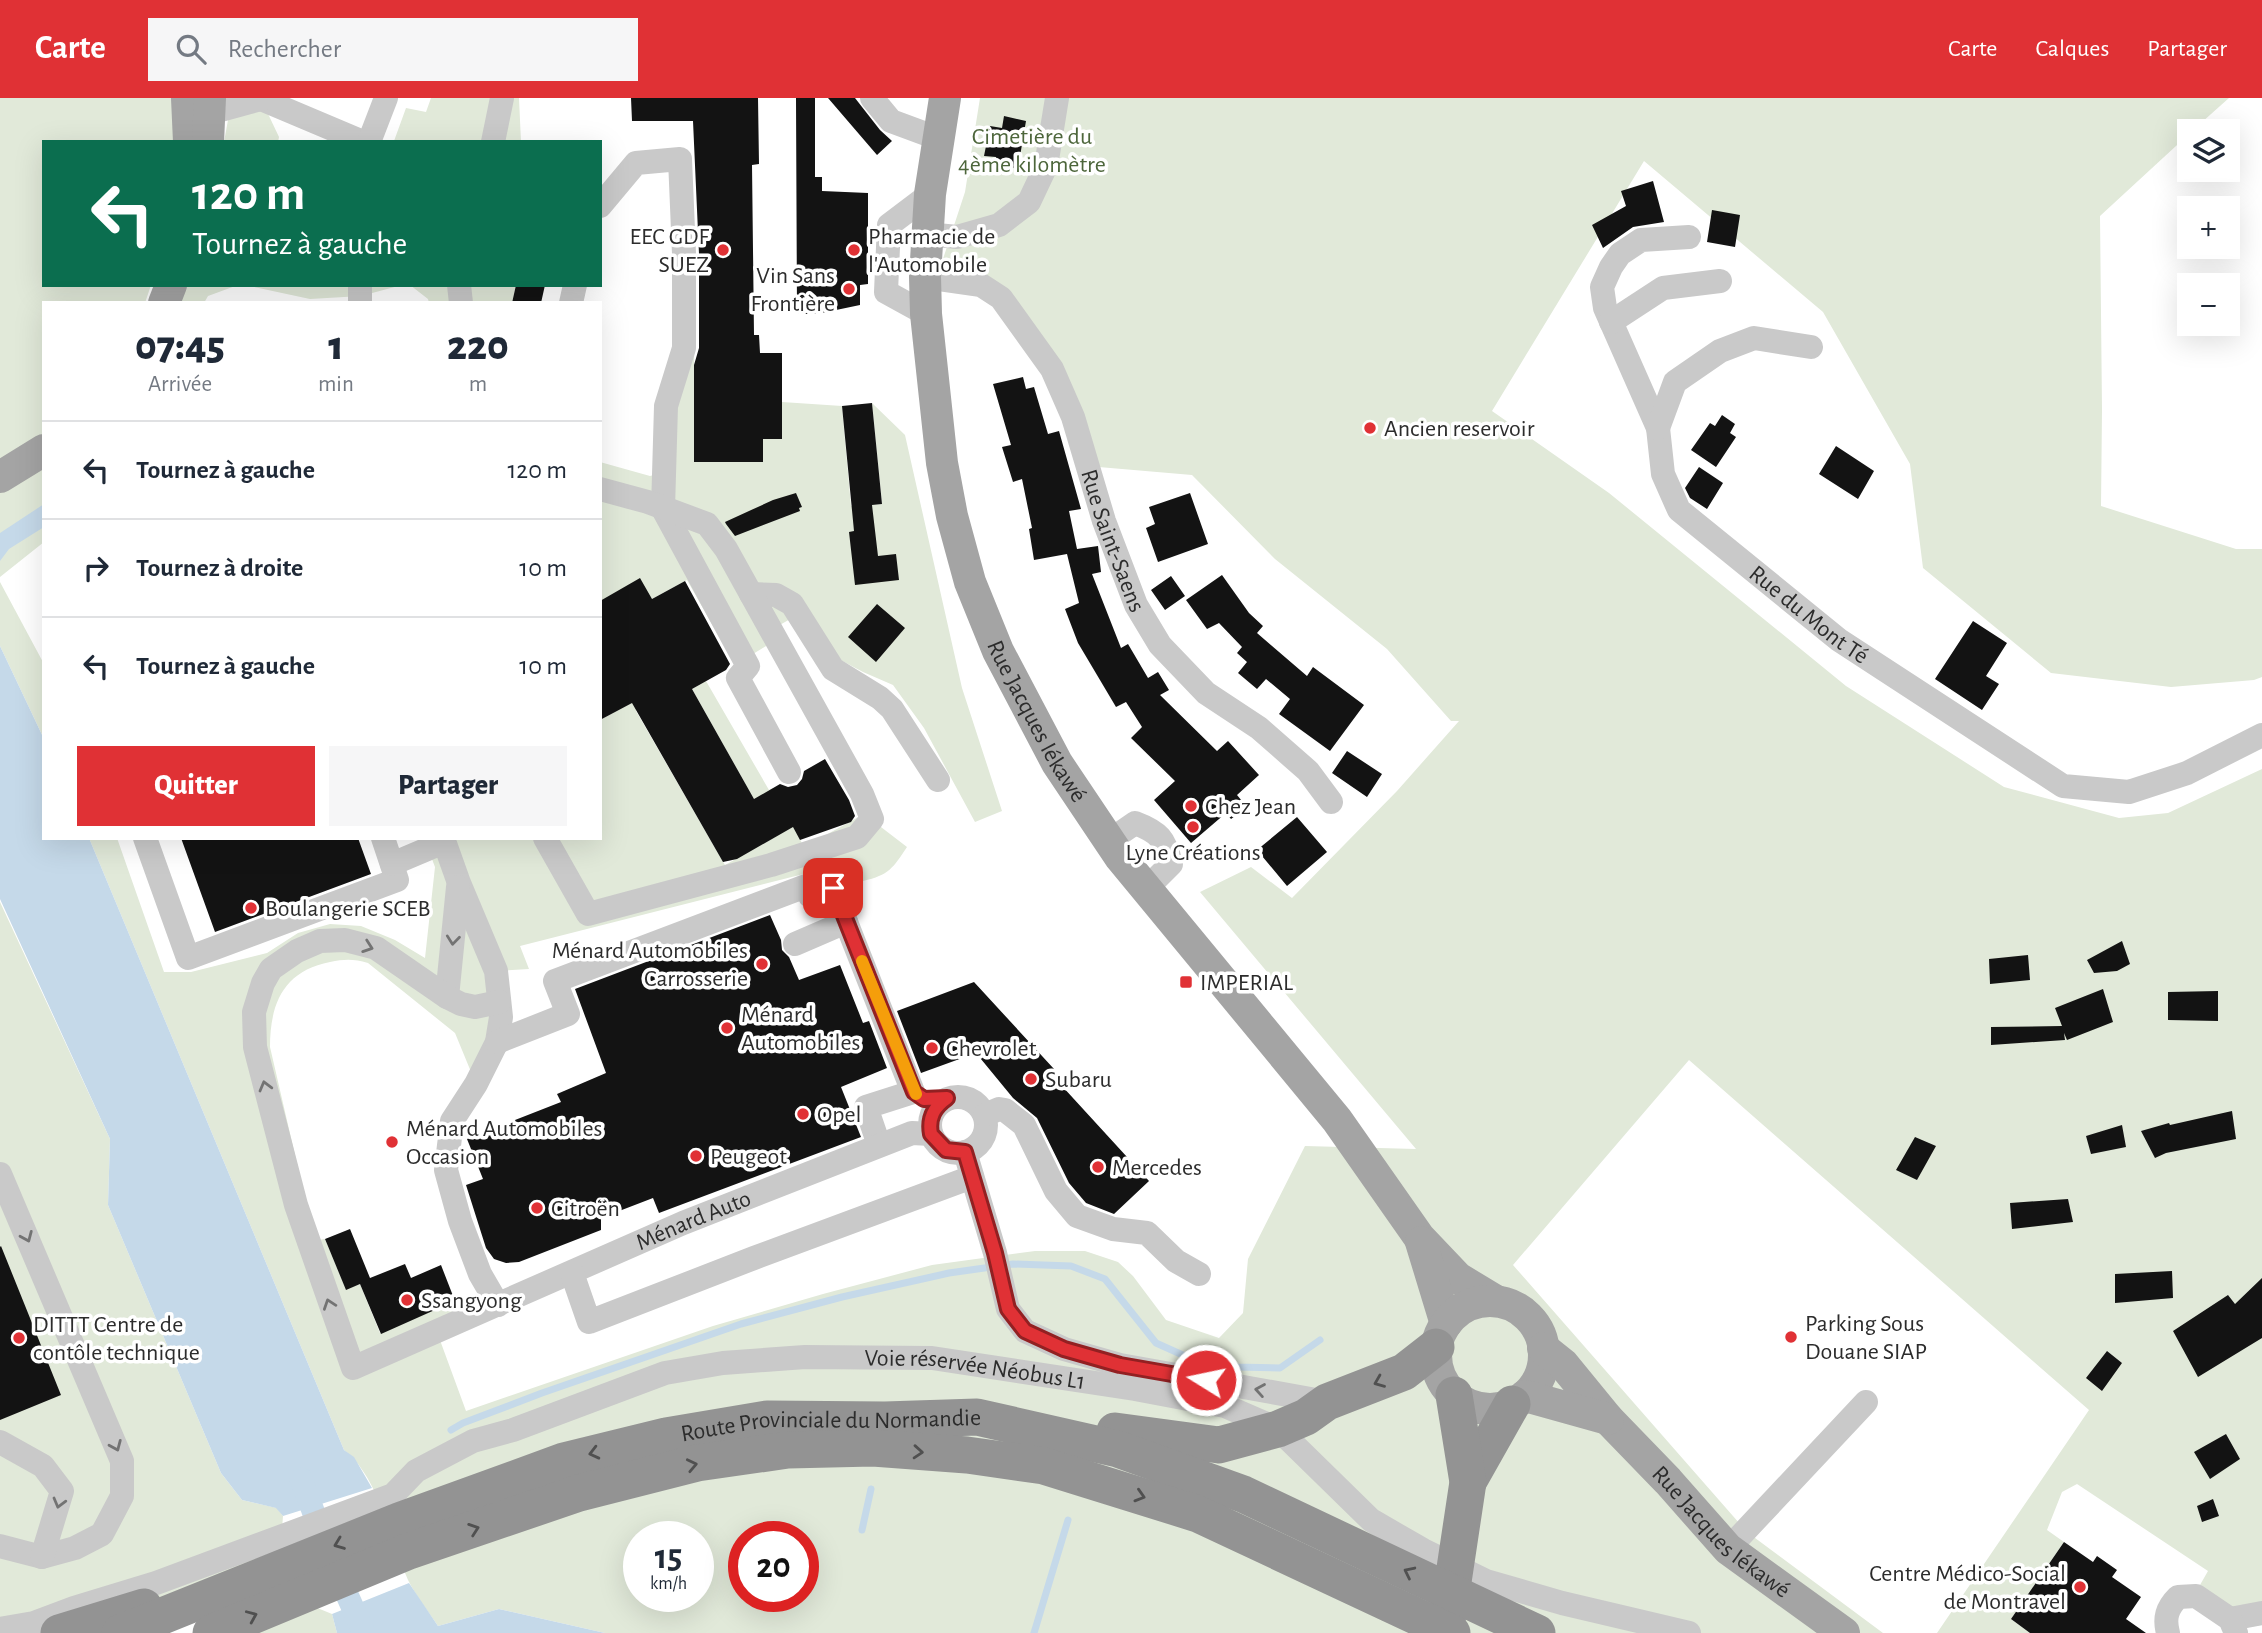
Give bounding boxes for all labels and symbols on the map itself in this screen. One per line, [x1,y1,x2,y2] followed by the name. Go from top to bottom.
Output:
[958,125,1106,177] park label: Cimetière du 4ème kilomètre
[629,225,710,277] place label: EEC GDF SUEZ
[868,225,995,277] place label: Pharmacie de l'Automobile
[715,242,731,258] marker: EEC GDF SUEZ
[846,242,862,258] marker: Pharmacie de l'Automobile
[750,264,835,316] place label: Vin Sans Frontière
[841,281,857,297] marker: Vin Sans Frontière
[1384,417,1535,441] place label: Ancien reservoir
[1362,420,1378,436] marker: Ancien reservoir
[1076,467,1149,617] street label: Rue Saint-Saens
[1744,561,1872,669] street label: Rue du Mont Té
[982,637,1091,807] street label: Rue Jacques Iékawé
[1205,795,1296,819] place label: Chez Jean
[1183,798,1199,814] marker: Chez Jean
[1185,819,1201,835] marker: Lyne Créations
[1125,841,1261,865] place label: Lyne Créations
[803,858,863,918] pin
[265,897,430,921] place label: Boulangerie SCEB
[243,900,259,916] marker: Boulangerie SCEB
[446,935,461,946] one-way arrow
[361,939,374,953] one-way arrow
[552,939,748,991] place label: Ménard Automobiles Carrosserie
[754,956,770,972] marker: Ménard Automobiles Carrosserie
[1200,971,1293,995] place label: IMPERIAL
[1178,974,1194,990] marker: IMPERIAL
[741,1003,861,1055] place label: Ménard Automobiles
[719,1020,735,1036] marker: Ménard Automobiles
[946,1037,1037,1061] place label: Chevrolet
[924,1040,940,1056] marker: Chevrolet
[1045,1068,1112,1092] place label: Subaru
[1023,1071,1039,1087] marker: Subaru
[259,1080,273,1092] one-way arrow
[817,1103,861,1127] place label: Opel
[795,1106,811,1122] marker: Opel
[406,1117,602,1169] place label: Ménard Automobiles Occasion
[384,1134,400,1150] marker: Ménard Automobiles Occasion
[710,1145,787,1169] place label: Peugeot
[688,1148,704,1164] marker: Peugeot
[1112,1156,1202,1180] place label: Mercedes
[1090,1159,1106,1175] marker: Mercedes
[633,1187,754,1255] street label: Ménard Auto
[551,1197,620,1221] place label: Citroën
[529,1200,545,1216] marker: Citroën
[19,1230,33,1242] one-way arrow
[421,1289,522,1313] place label: Ssangyong
[399,1292,415,1308] marker: Ssangyong
[323,1298,337,1311] one-way arrow
[1805,1312,1927,1364] place label: Parking Sous Douane SIAP
[33,1313,200,1365] place label: DITTT Centre de contôle technique
[1783,1329,1799,1345] marker: Parking Sous Douane SIAP
[11,1330,27,1346] marker: DITTT Centre de contôle technique
[1169,1343,1243,1417] position arrow
[864,1346,1087,1394] street label: Voie réservée Néobus L1
[1373,1374,1386,1388] one-way arrow
[1254,1384,1266,1399] one-way arrow
[679,1406,981,1446] street label: Route Provinciale du Normandie
[108,1439,122,1452] one-way arrow
[913,1444,924,1459] one-way arrow
[588,1445,600,1459] one-way arrow
[686,1458,698,1473] one-way arrow
[1647,1462,1794,1603] street label: Rue Jacques Iékawé
[1134,1487,1146,1502] one-way arrow
[52,1497,67,1509] one-way arrow
[728,1521,819,1612] speed limit sign: 20
[467,1523,479,1537] one-way arrow
[334,1536,346,1550] one-way arrow
[1869,1562,2066,1614] place label: Centre Médico-Social de Montravel
[1404,1566,1416,1580] one-way arrow
[2072,1579,2088,1595] marker: Centre Médico-Social de Montravel
[246,1610,258,1624] one-way arrow

